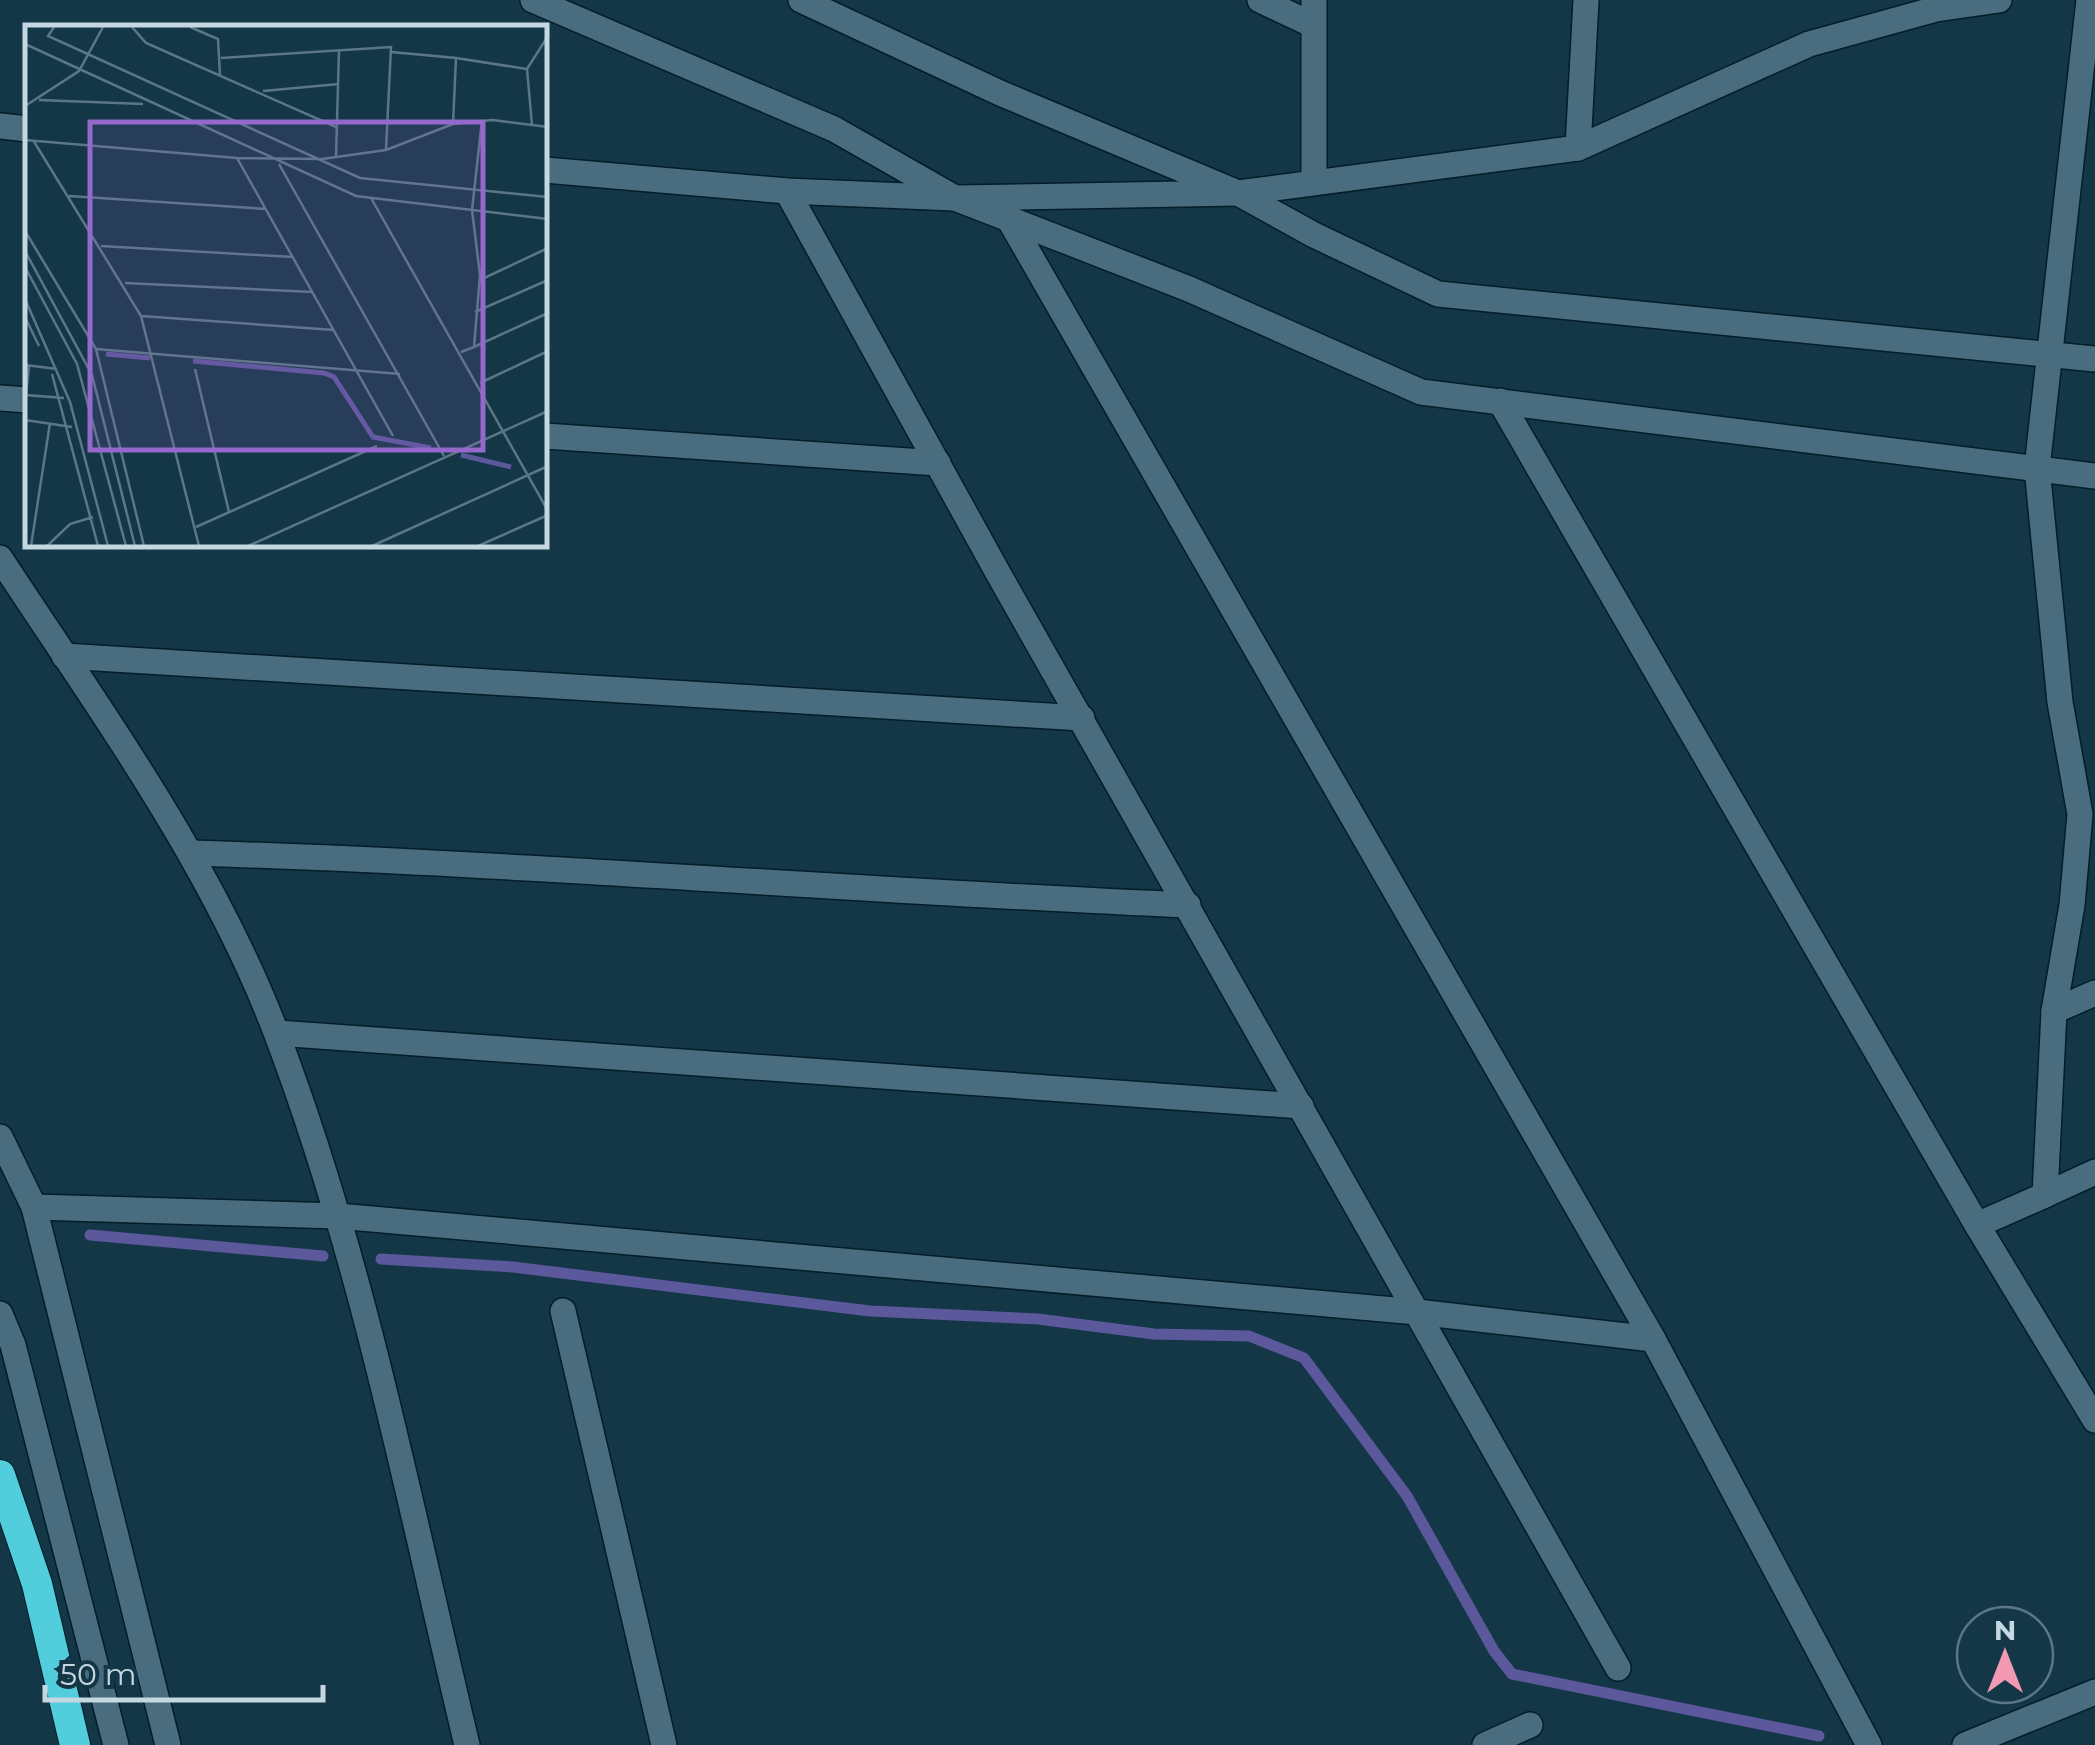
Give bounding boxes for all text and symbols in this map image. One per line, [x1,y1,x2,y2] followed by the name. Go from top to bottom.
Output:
[25,25,548,548] inset map
[1955,1605,2055,1705] north arrow
[1994,1613,2016,1647] text: N
[45,1640,322,1702] scale bar
[60,1656,137,1693] text: 50 m

